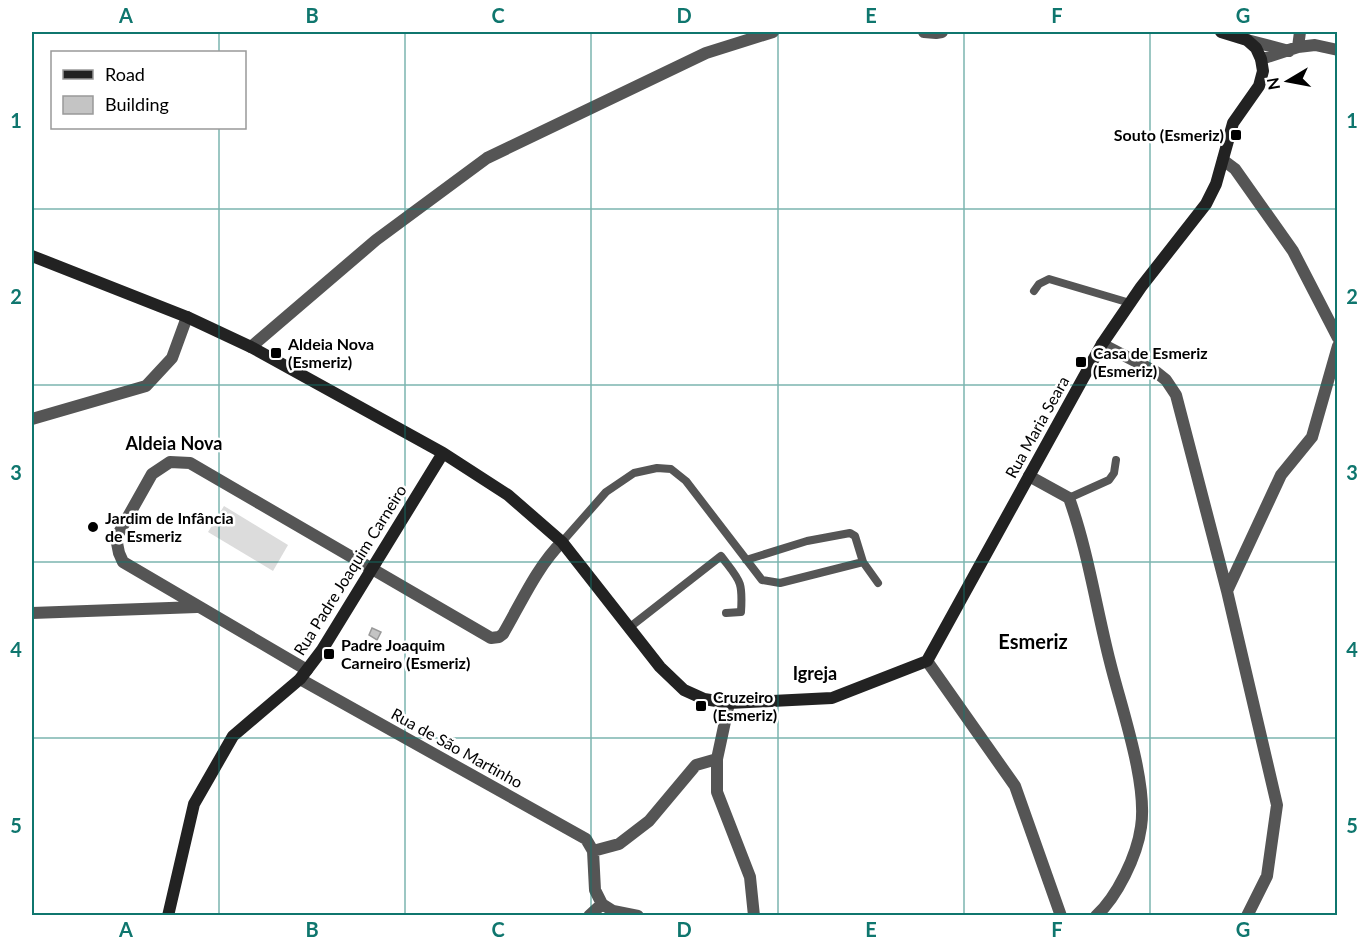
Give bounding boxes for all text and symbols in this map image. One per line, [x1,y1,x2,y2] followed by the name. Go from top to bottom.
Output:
[118,3,133,27] text: A
[305,3,319,27] text: B
[491,3,505,27] text: C
[676,3,692,27] text: D
[865,3,877,27] text: E
[1051,3,1063,27] text: F
[1236,3,1250,27] text: G
[51,51,246,129] legend
[1258,51,1318,111] north arrow
[105,63,145,85] text: Road
[1262,76,1283,91] text: N
[105,93,169,115] text: Building
[10,108,22,132] text: 1
[1346,108,1358,132] text: 1
[1114,125,1224,144] place label: Souto (Esmeriz)
[1229,128,1243,142] marker: Souto (Esmeriz)
[10,284,22,308] text: 2
[1346,284,1358,308] text: 2
[287,334,374,371] place label: Aldeia Nova (Esmeriz)
[1093,343,1208,380] place label: Casa de Esmeriz (Esmeriz)
[269,346,283,360] marker: Aldeia Nova (Esmeriz)
[1074,355,1088,369] marker: Casa de Esmeriz (Esmeriz)
[1001,372,1072,481] street label: Rua Maria Seara
[125,432,222,454] district label: Aldeia Nova
[10,460,22,484] text: 3
[1346,460,1358,484] text: 3
[289,481,410,658] street label: Rua Padre Joaquim Carneiro
[105,508,234,545] place label: Jardim de Infância de Esmeriz
[86,520,100,534] marker: Jardim de Infância de Esmeriz
[998,629,1068,653] district label: Esmeriz
[341,635,470,672] place label: Padre Joaquim Carneiro (Esmeriz)
[10,637,22,661] text: 4
[1346,637,1358,661] text: 4
[322,647,336,661] marker: Padre Joaquim Carneiro (Esmeriz)
[793,662,837,684] district label: Igreja
[713,687,777,724] place label: Cruzeiro (Esmeriz)
[694,699,708,713] marker: Cruzeiro (Esmeriz)
[388,704,526,792] street label: Rua de São Martinho
[10,813,22,837] text: 5
[1346,813,1358,837] text: 5
[118,917,133,941] text: A
[305,917,319,941] text: B
[491,917,505,941] text: C
[676,917,692,941] text: D
[865,917,877,941] text: E
[1051,917,1063,941] text: F
[1236,917,1250,941] text: G

